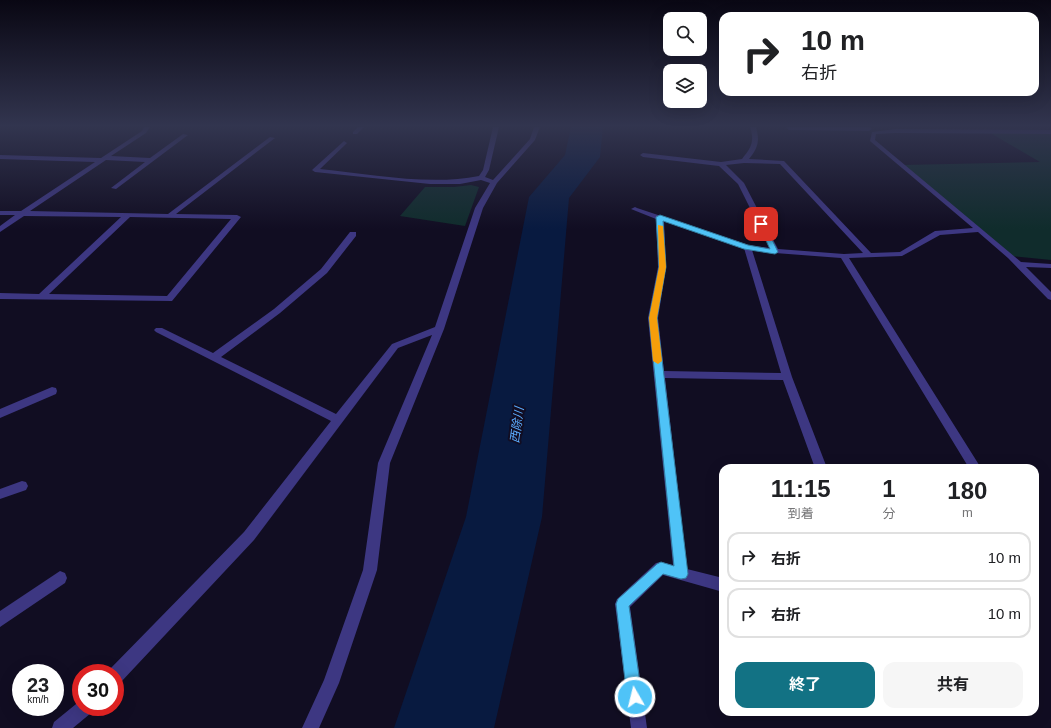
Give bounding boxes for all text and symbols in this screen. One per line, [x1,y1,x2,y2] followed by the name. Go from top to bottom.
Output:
[663,12,707,108] map controls
[663,12,707,56] button: search
[801,25,865,56] text: 10 m
[735,28,787,80] icon: right
[801,63,837,83] text: 右折
[663,64,707,108] button: layers
[744,207,778,241] pin
[750,213,772,235] icon: arrive
[508,404,527,444] water label: 西除川
[771,475,831,502] text: 11:15
[882,475,896,502] text: 1
[947,477,987,504] text: 180
[962,505,973,520] text: m
[788,506,814,521] text: 到着
[882,506,896,521] text: 分
[737,546,759,568] icon: right
[988,549,1021,566] text: 10 m
[771,550,801,567] text: 右折
[737,602,759,624] icon: right
[988,605,1021,622] text: 10 m
[771,606,801,623] text: 右折
[735,662,875,708] button: 終了
[883,662,1023,708] button: 共有
[72,664,124,716] speed limit sign: 30
[27,674,49,696] text: 23
[614,676,656,718] position arrow
[27,694,49,705] text: km/h

